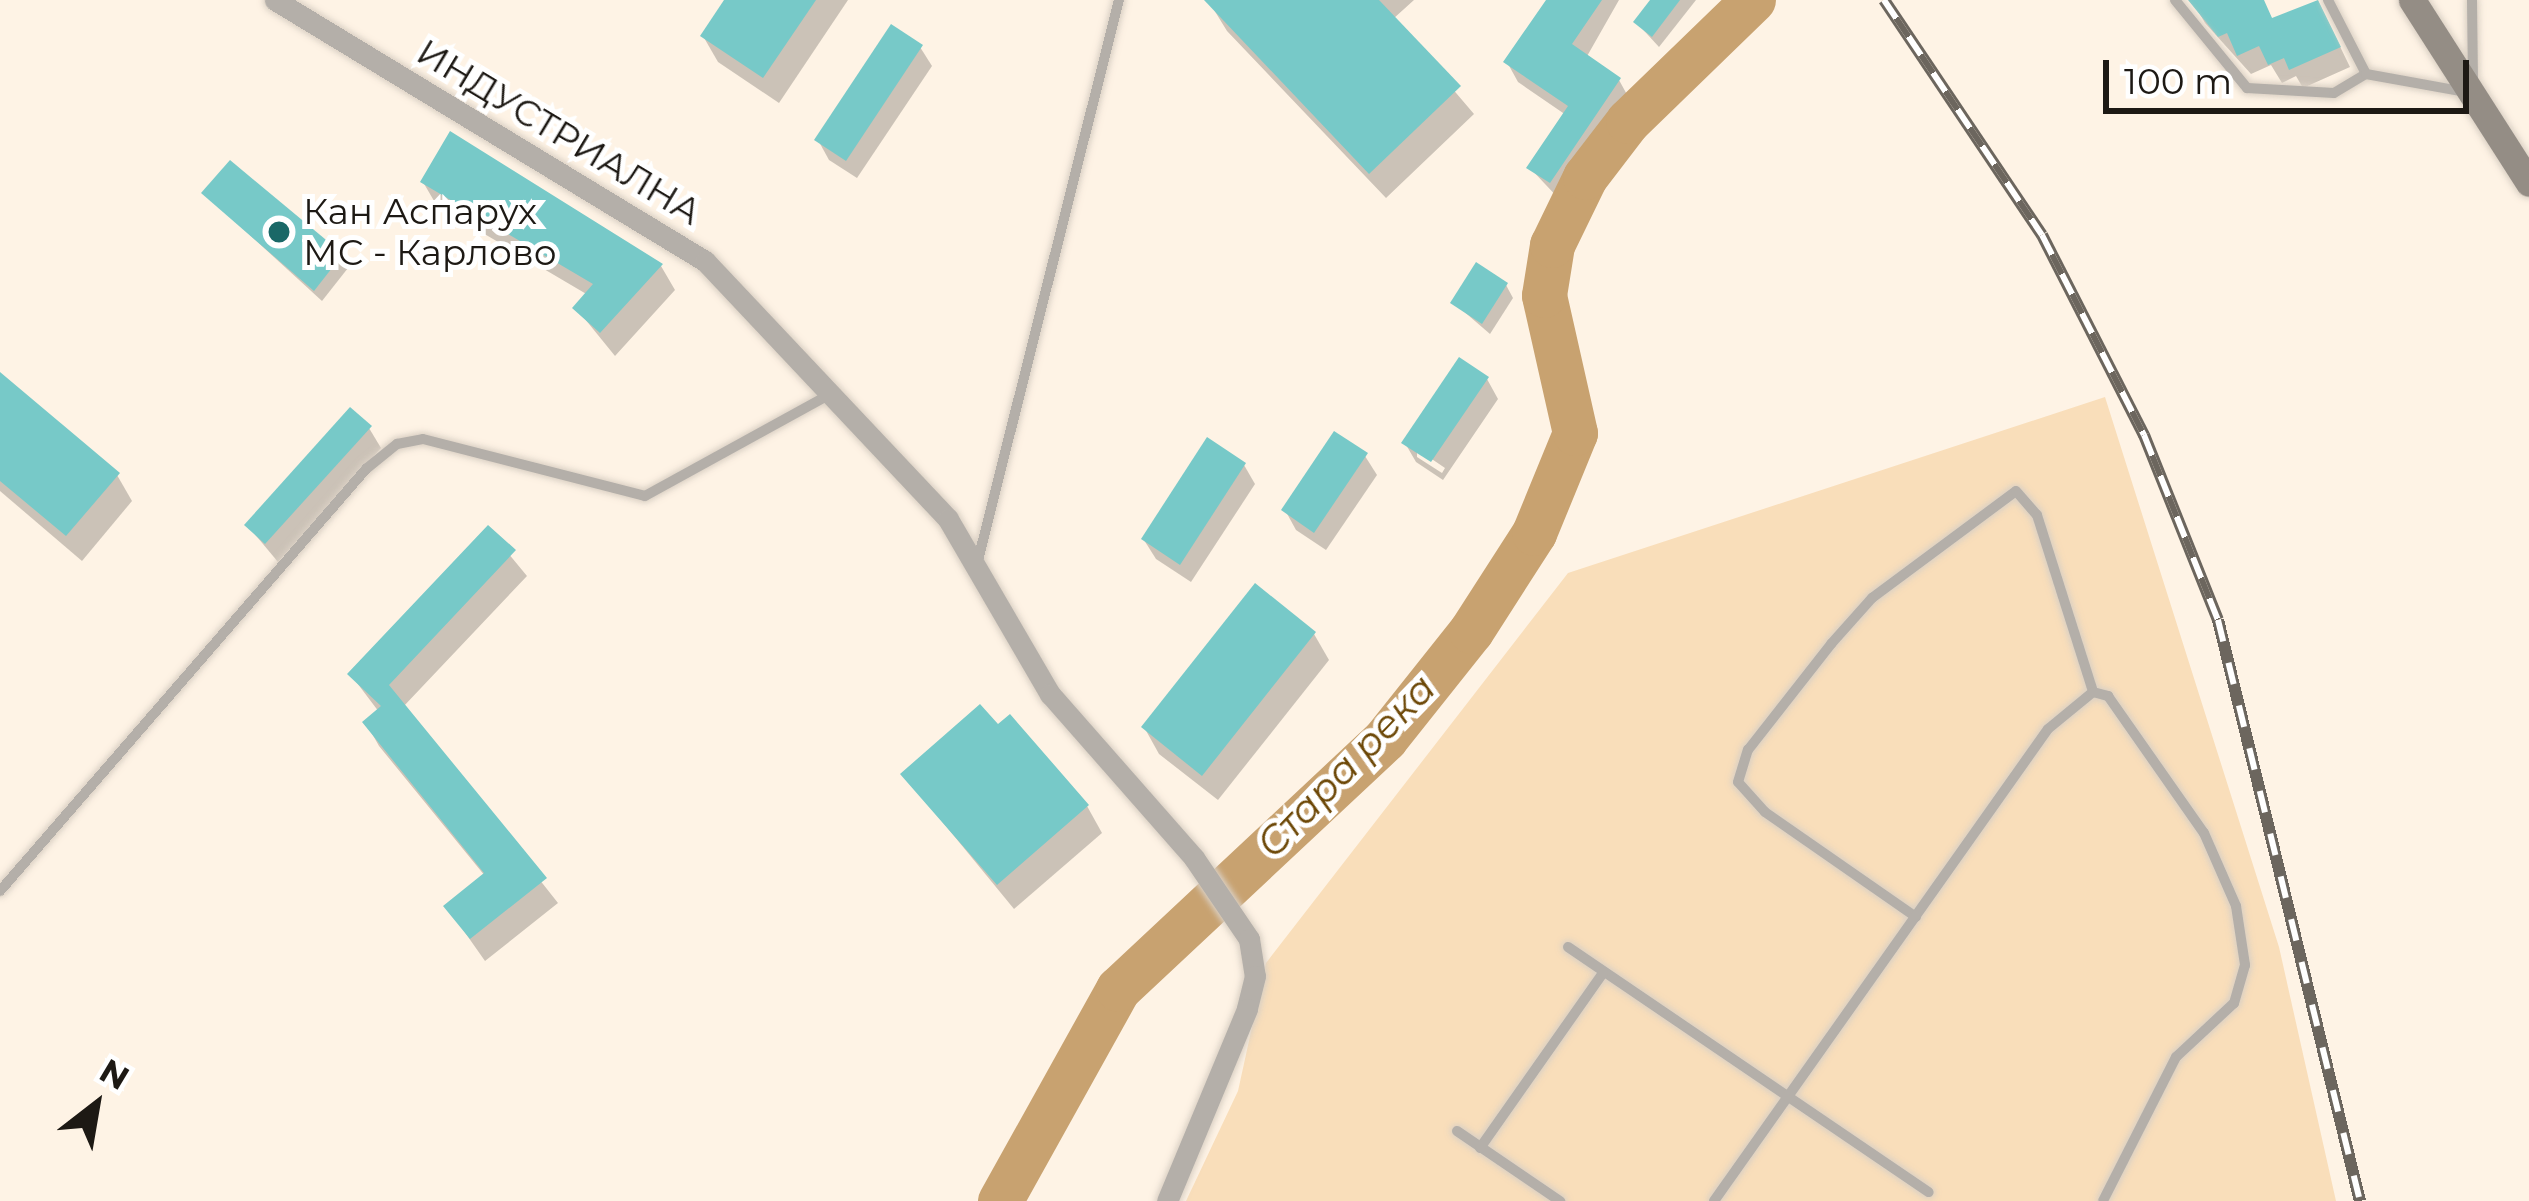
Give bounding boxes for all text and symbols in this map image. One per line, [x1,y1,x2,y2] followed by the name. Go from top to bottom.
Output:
[409,30,709,234] street label: ИНДУСТРИАЛНА
[2109,36,2475,110] scale bar
[2124,59,2232,103] text: 100 m
[303,189,557,274] place label: Кан Аспарух МС - Карлово
[266,219,292,245] marker: Кан Аспарух МС - Карлово
[1247,665,1445,867] water label: Стара река
[36,1045,156,1165] north arrow
[93,1050,136,1098] text: N

